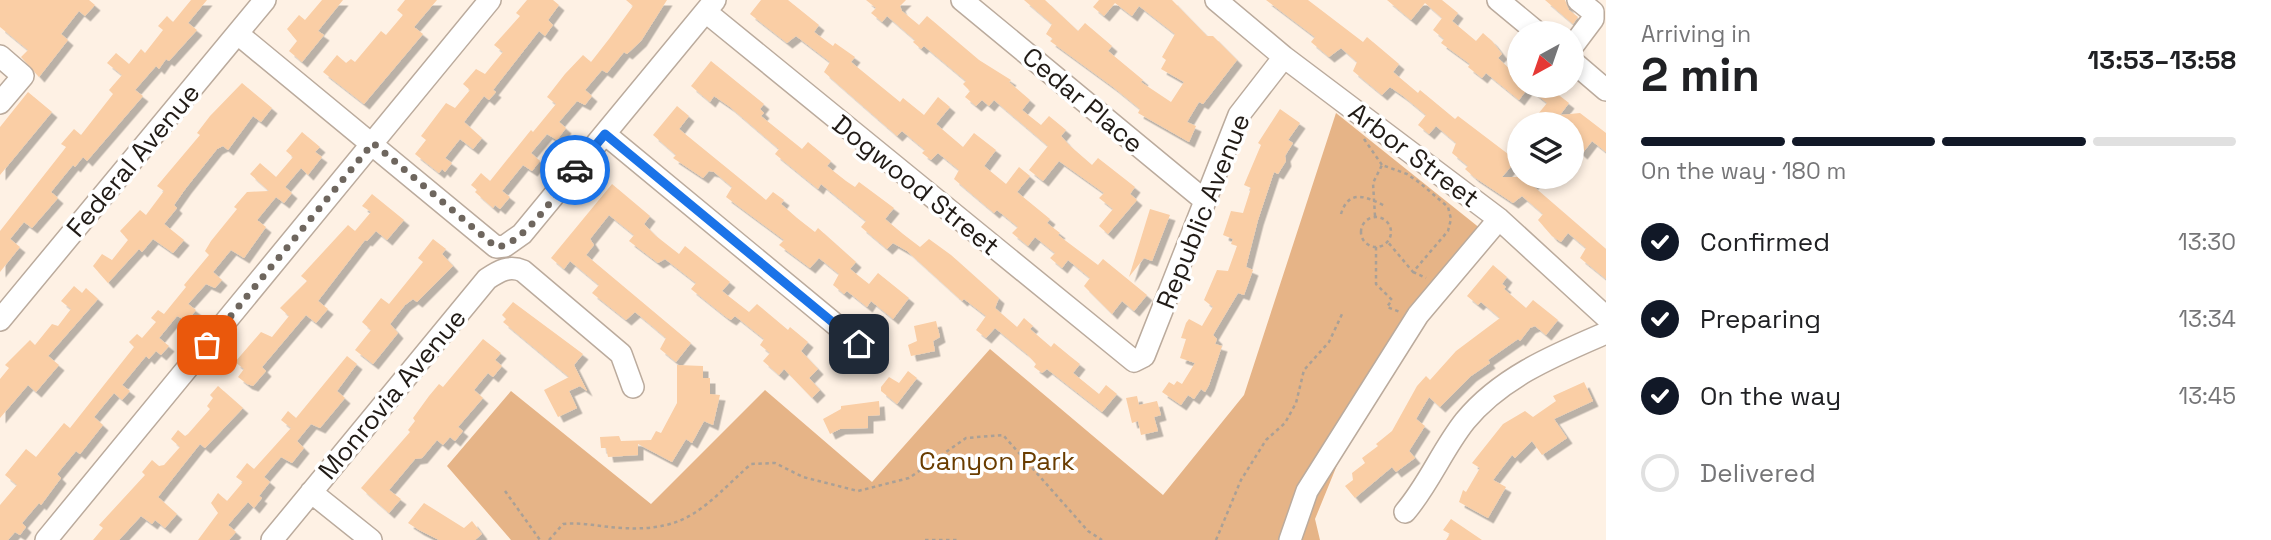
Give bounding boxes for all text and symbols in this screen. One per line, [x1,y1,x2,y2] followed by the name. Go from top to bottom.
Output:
[1641,19,1751,49] text: Arriving in
[1507,21,1584,98] north arrow
[1507,21,1584,189] map controls
[1015,39,1151,161] street label: Cedar Place
[2088,43,2236,77] text: 13:53–13:58
[1641,46,1760,104] text: 2 min
[59,76,207,244] street label: Federal Avenue
[1342,95,1486,215] street label: Arbor Street
[825,107,1007,263] street label: Dogwood Street
[1148,108,1258,314] street label: Republic Avenue
[1507,112,1584,189] button: layers
[540,135,610,205] courier
[556,151,594,189] icon: car
[1641,156,1846,186] text: On the way · 180 m
[1641,223,1679,261] icon: check
[1700,225,1830,259] text: Confirmed
[2178,227,2236,257] text: 13:30
[1641,300,1679,338] icon: check
[311,302,473,486] street label: Monrovia Avenue
[1700,302,1821,336] text: Preparing
[2178,304,2236,334] text: 13:34
[829,314,889,374] pin
[177,315,237,375] pin
[840,325,878,363] icon: home
[188,326,226,364] icon: bag
[1641,377,1679,415] icon: check
[1700,379,1841,413] text: On the way
[2179,381,2236,411] text: 13:45
[919,444,1075,478] park label: Canyon Park
[1700,456,1816,490] text: Delivered

